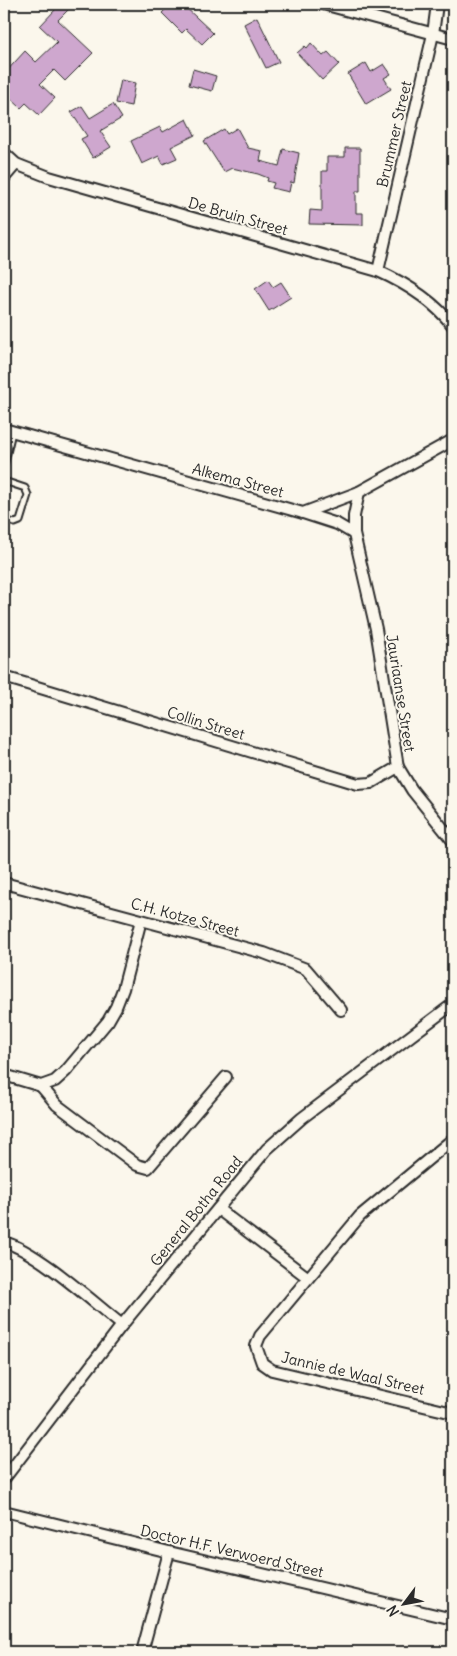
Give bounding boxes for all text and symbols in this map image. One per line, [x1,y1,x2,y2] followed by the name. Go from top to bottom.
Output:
[373,79,415,189] street label: Brummer Street
[186,193,290,239] street label: De Bruin Street
[190,459,286,501] street label: Alkema Street
[382,633,420,753] street label: Jauriaanse Street
[165,702,247,744] street label: Collin Street
[129,893,241,941] street label: C.H. Kotze Street
[146,1152,246,1270] street label: General Botha Road
[280,1347,426,1399] street label: Jannie de Waal Street
[139,1521,325,1581] street label: Doctor H.F. Verwoerd Street
[380,1578,430,1628] north arrow
[383,1602,403,1620] text: N

